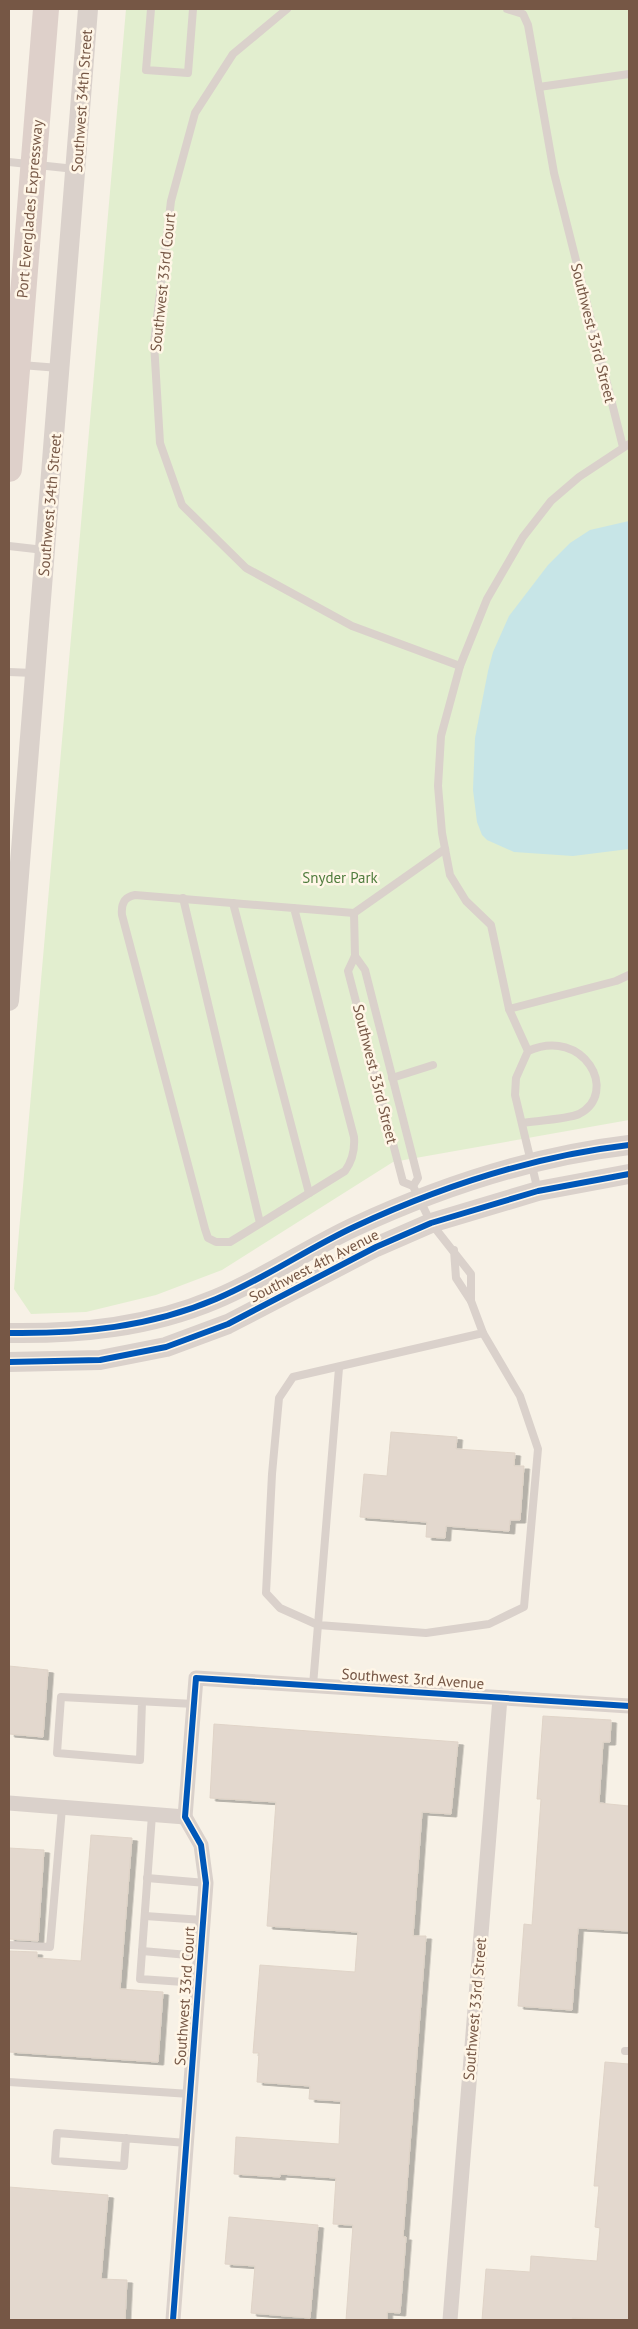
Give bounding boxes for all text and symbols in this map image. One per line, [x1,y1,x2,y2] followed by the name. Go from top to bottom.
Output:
[67,29,96,173] street label: Southwest 34th Street
[12,119,47,299] street label: Port Everglades Expressway
[146,212,179,352] street label: Southwest 33rd Court
[567,261,620,405] street label: Southwest 33rd Street
[34,433,65,577] street label: Southwest 34th Street
[302,868,379,887] park label: Snyder Park
[349,1002,402,1146] street label: Southwest 33rd Street
[246,1225,382,1307] street label: Southwest 4th Avenue
[341,1664,485,1693] street label: Southwest 3rd Avenue
[170,1926,199,2066] street label: Southwest 33rd Court
[459,1937,490,2081] street label: Southwest 33rd Street

